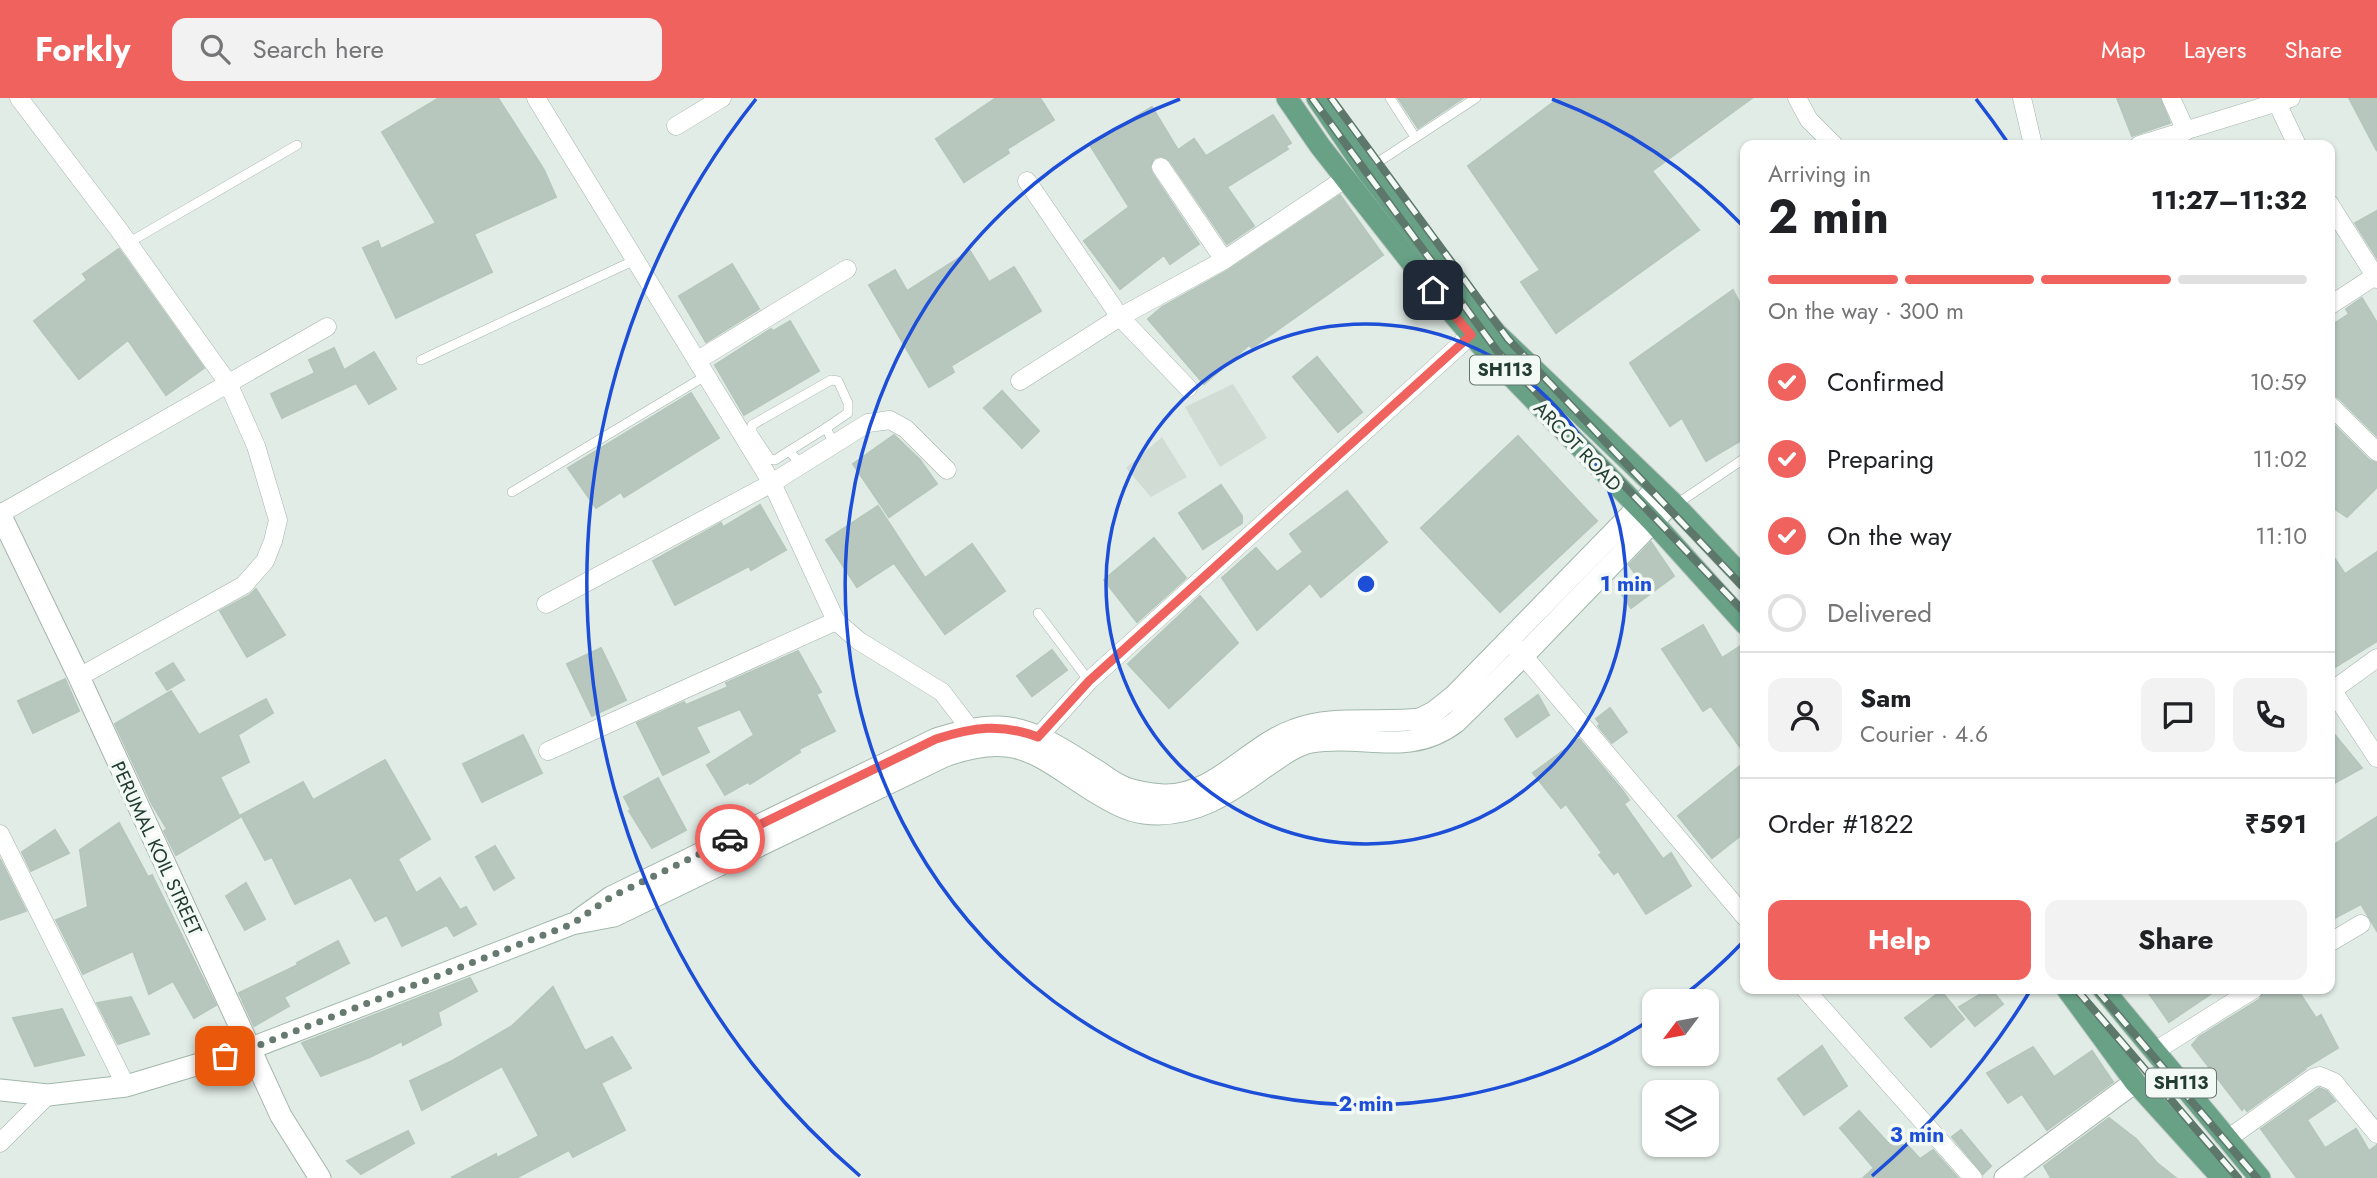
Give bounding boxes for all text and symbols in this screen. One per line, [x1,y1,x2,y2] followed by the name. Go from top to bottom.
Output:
[172,18,662,81] search box
[35,26,130,73] text: Forkly
[196,30,234,68] icon: search
[252,30,384,68] text: Search here
[2101,32,2146,67] text: Map
[2184,32,2246,67] text: Layers
[2284,32,2342,67] text: Share
[1768,157,1871,191] text: Arriving in
[2151,181,2307,219] text: 11:27–11:32
[1768,184,1889,250] text: 2 min
[1403,260,1463,320] pin
[1414,271,1452,309] icon: home
[1768,294,1964,328] text: On the way · 300 m
[1470,356,1540,384] road number: SH113
[1768,363,1806,401] icon: check
[1827,363,1944,401] text: Confirmed
[2250,365,2307,399] text: 10:59
[1528,395,1628,497] street label: ARCOT ROAD
[1768,440,1806,478] icon: check
[1827,440,1934,478] text: Preparing
[2253,442,2307,476] text: 11:02
[1768,517,1806,555] icon: check
[1827,517,1952,555] text: On the way
[2255,519,2307,553] text: 11:10
[1600,569,1652,599] text: 1 min
[1354,572,1378,596] centre of rings
[1827,594,1932,632] text: Delivered
[1768,678,1842,752] button: person
[2141,678,2215,752] button: chat
[2233,678,2307,752] button: phone
[1860,679,1912,717] text: Sam
[1860,717,1988,751] text: Courier · 4.6
[104,757,209,940] street label: PERUMAL KOIL STREET
[695,804,765,874] courier
[1768,805,1914,843] text: Order #1822
[2245,805,2307,843] text: ₹591
[711,820,749,858] icon: car
[1768,900,2031,980] button: Help
[2045,900,2307,980] button: Share
[1642,989,1718,1066] north arrow
[1642,989,1719,1157] map controls
[195,1026,255,1086] pin
[206,1037,244,1075] icon: bag
[2146,1068,2216,1098] road number: SH113
[1642,1080,1719,1157] button: layers
[1338,1089,1394,1119] text: 2 min
[1890,1120,1944,1150] text: 3 min

